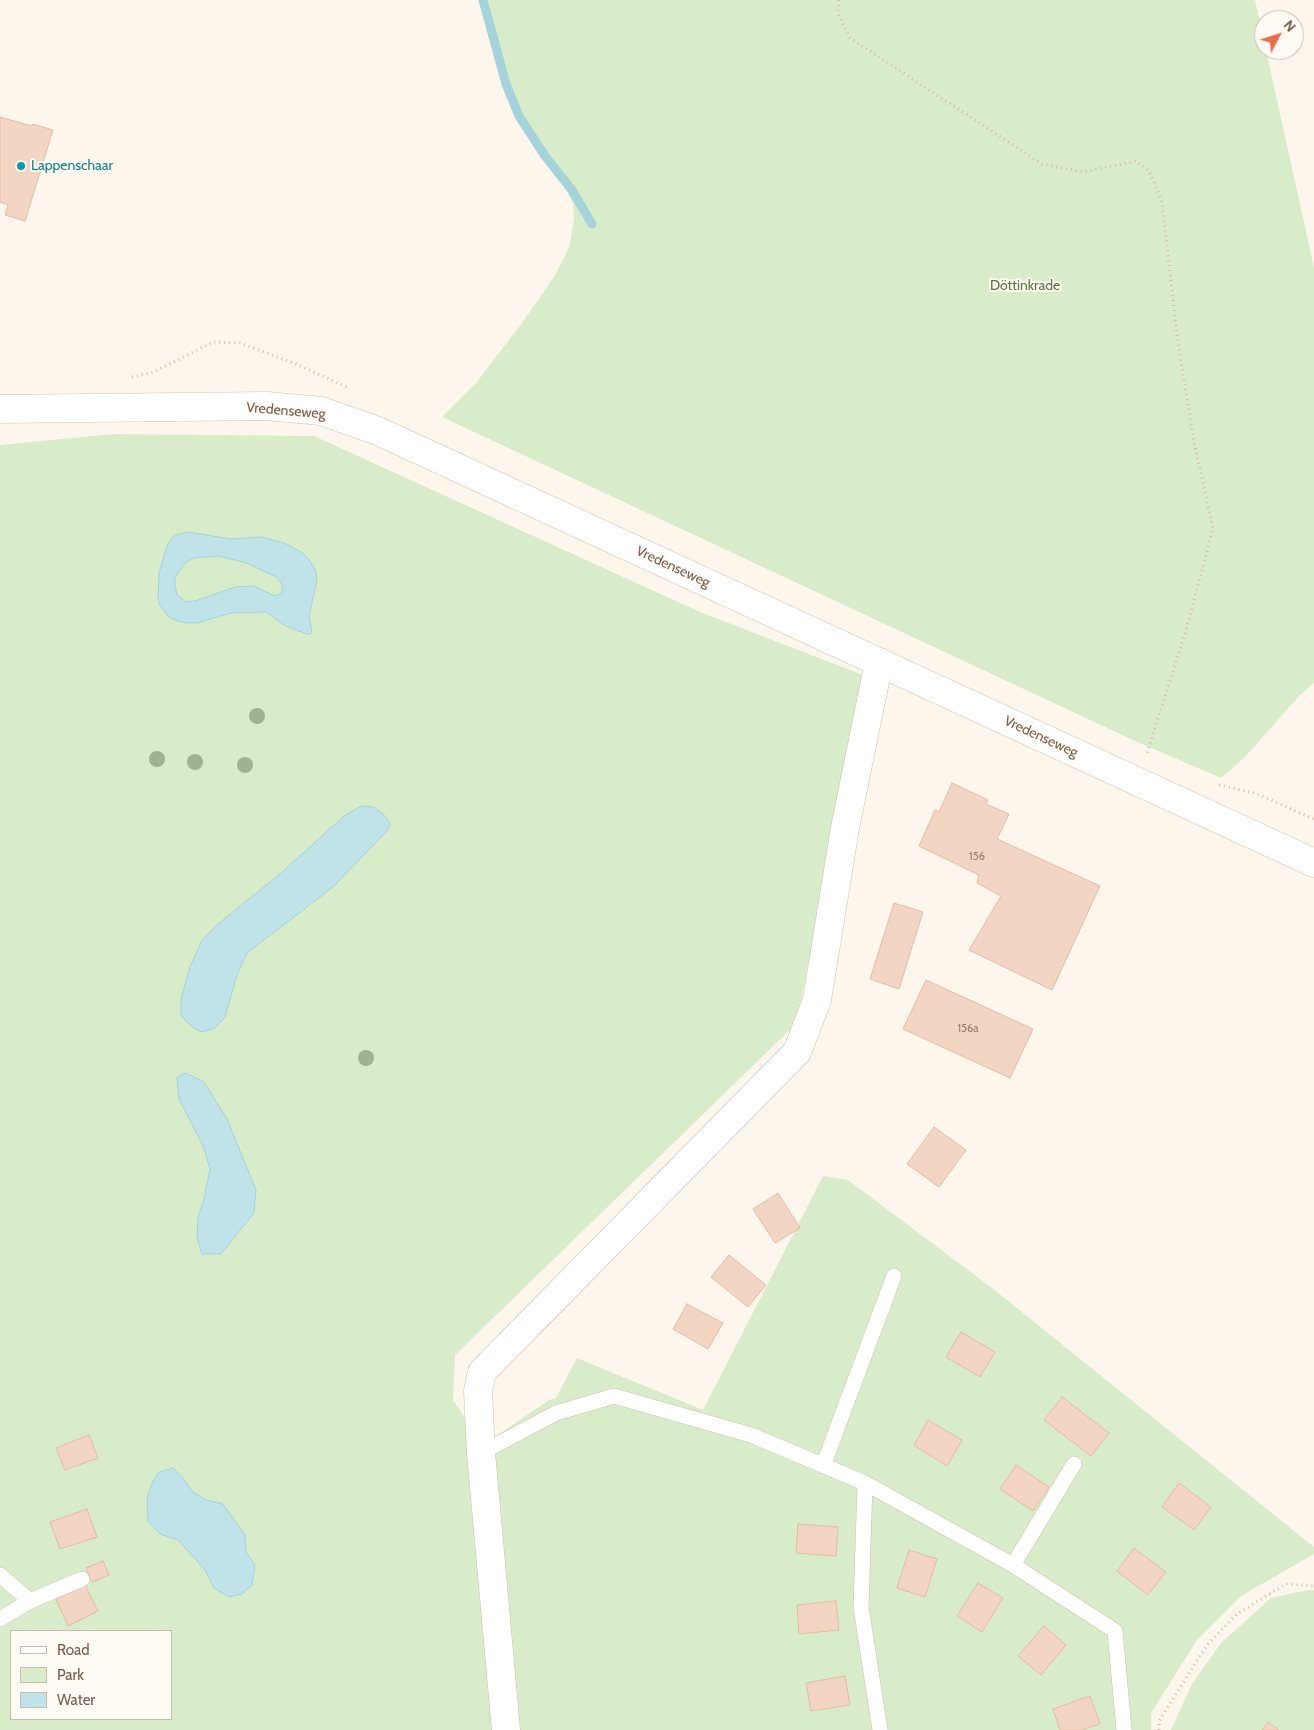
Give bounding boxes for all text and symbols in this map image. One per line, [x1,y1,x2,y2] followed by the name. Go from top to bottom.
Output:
[1254,10,1304,60] north arrow
[1280,16,1300,36] text: N
[31,158,113,174] place label: Lappenschaar
[15,160,27,172] marker: Lappenschaar
[990,278,1060,294] park label: Döttinkrade
[246,399,326,423] street label: Vredenseweg
[633,543,713,591] street label: Vredenseweg
[1001,713,1081,761] street label: Vredenseweg
[969,850,985,864] house number: 156
[957,1022,979,1036] house number: 156a
[10,1630,172,1720] legend
[57,1641,90,1659] text: Road
[57,1666,84,1684] text: Park
[57,1691,95,1709] text: Water

